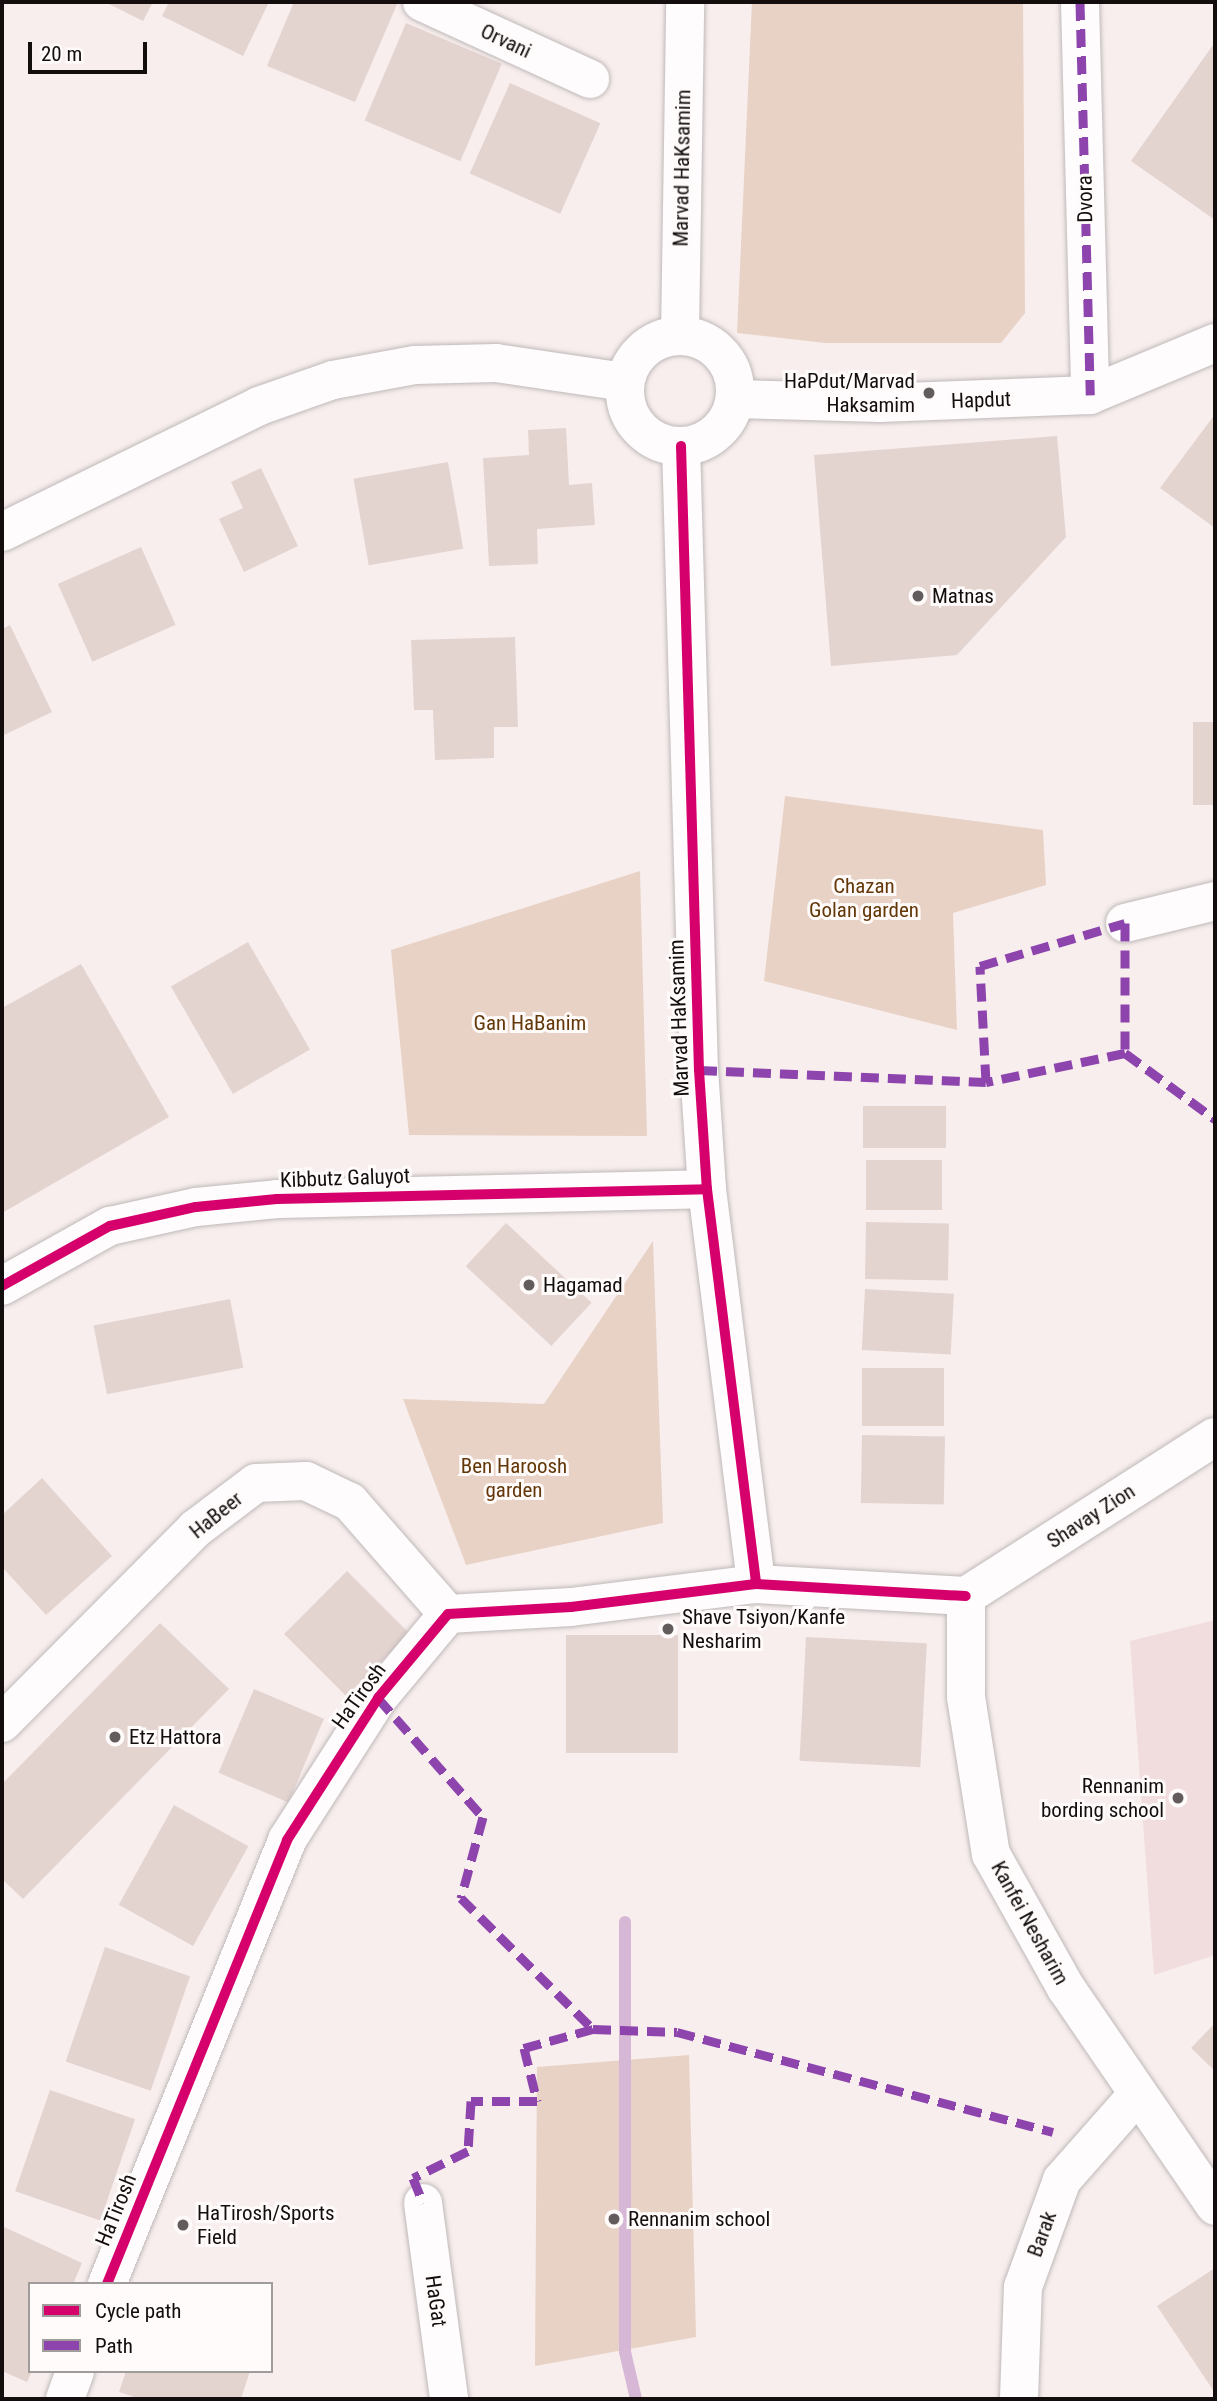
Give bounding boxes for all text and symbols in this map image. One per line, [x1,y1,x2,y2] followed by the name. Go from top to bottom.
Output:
[477,18,535,64] street label: Orvani
[32,28,150,72] scale bar
[41,42,82,66] text: 20 m
[668,89,696,247] street label: Marvad HaKsamim
[1072,175,1098,223] street label: Dvora
[784,368,915,418] place label: HaPdut/Marvad Haksamim
[921,385,937,401] marker: HaPdut/Marvad Haksamim
[950,386,1012,414] street label: Hapdut
[932,583,994,609] place label: Matnas
[910,588,926,604] marker: Matnas
[809,873,919,923] park label: Chazan Golan garden
[664,939,694,1097] street label: Marvad HaKsamim
[474,1010,586,1036] park label: Gan HaBanim
[280,1163,410,1193] street label: Kibbutz Galuyot
[543,1272,623,1298] place label: Hagamad
[521,1277,537,1293] marker: Hagamad
[461,1453,567,1503] park label: Ben Haroosh garden
[1042,1478,1140,1554] street label: Shavay Zion
[185,1486,247,1544] street label: HaBeer
[682,1604,846,1654] place label: Shave Tsiyon/Kanfe Nesharim
[660,1621,676,1637] marker: Shave Tsiyon/Kanfe Nesharim
[327,1658,391,1734] street label: HaTirosh
[129,1724,222,1750] place label: Etz Hattora
[107,1729,123,1745] marker: Etz Hattora
[1041,1773,1164,1823] place label: Rennanim bording school
[1170,1790,1186,1806] marker: Rennanim bording school
[986,1857,1074,1989] street label: Kanfei Nesharim
[90,2170,142,2250] street label: HaTirosh
[197,2200,335,2250] place label: HaTirosh/Sports Field
[628,2206,770,2232] place label: Rennanim school
[1022,2208,1062,2260] street label: Barak
[606,2211,622,2227] marker: Rennanim school
[175,2217,191,2233] marker: HaTirosh/Sports Field
[420,2274,452,2328] street label: HaGat
[28,2282,273,2373] legend
[95,2299,181,2323] text: Cycle path
[95,2334,133,2358] text: Path

